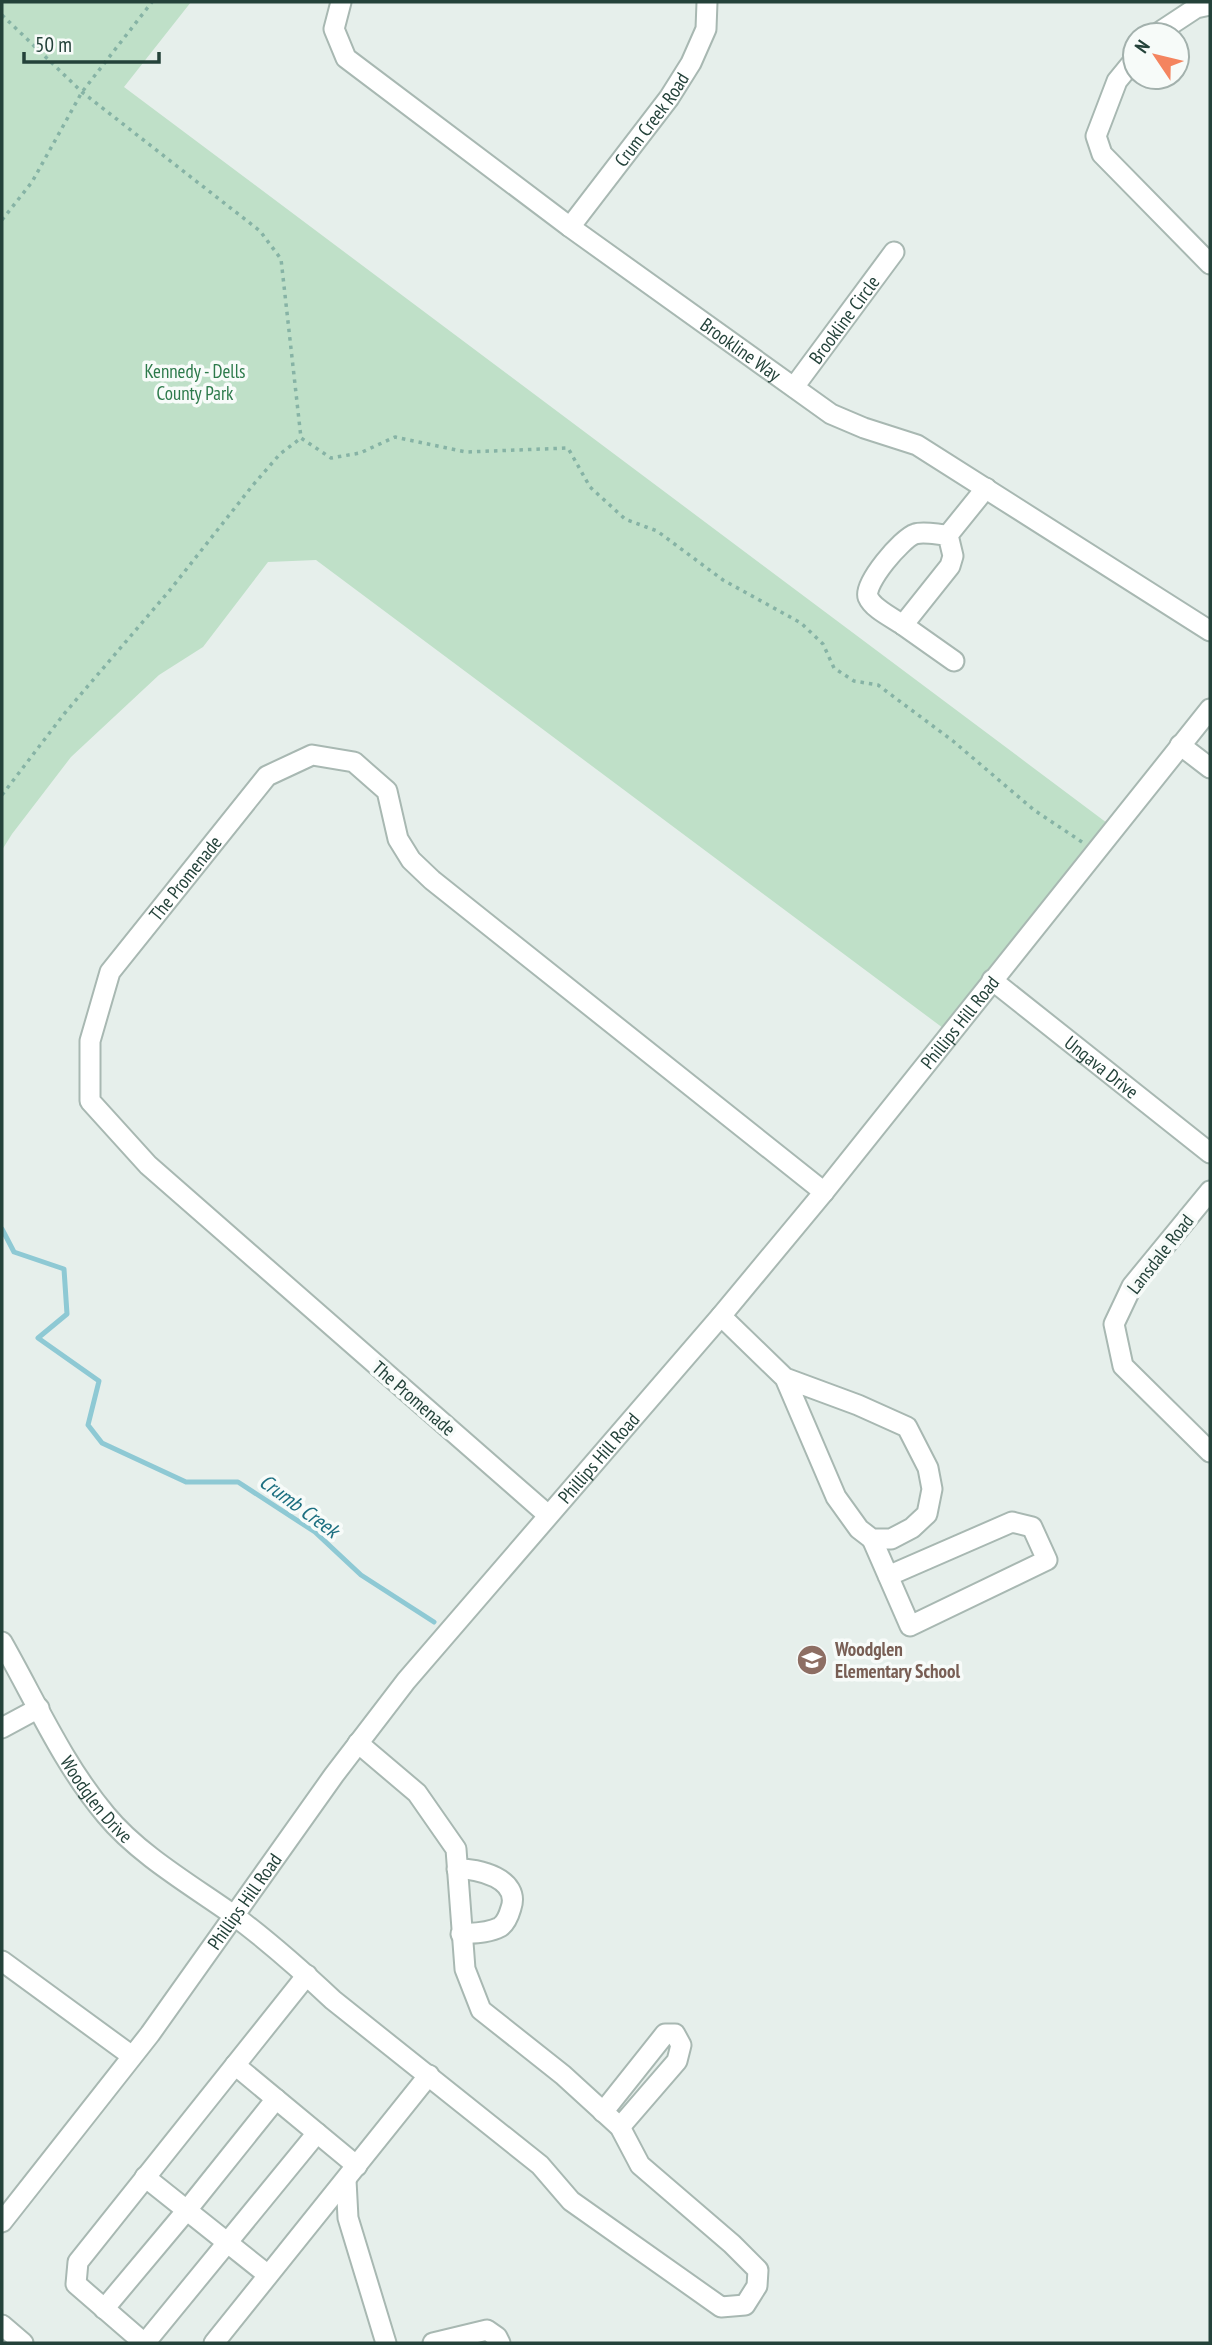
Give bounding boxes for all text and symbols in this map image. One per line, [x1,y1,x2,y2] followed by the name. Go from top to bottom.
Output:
[24,21,159,65] scale bar
[1121,21,1191,91] north arrow
[35,31,72,58] text: 50 m
[1129,35,1155,57] text: N
[609,68,694,171] street label: Crum Creek Road
[803,271,885,368] street label: Brookline Circle
[696,312,786,387] street label: Brookline Way
[144,359,246,405] park label: Kennedy - Dells County Park
[144,830,227,926] street label: The Promenade
[915,971,1004,1074] street label: Phillips Hill Road
[1060,1030,1144,1104] street label: Ungava Drive
[1121,1209,1199,1299] street label: Lansdale Road
[367,1355,461,1441] street label: The Promenade
[553,1408,644,1508] street label: Phillips Hill Road
[254,1468,347,1545] water label: Crumb Creek
[834,1637,960,1683] place label: Woodglen Elementary School
[795,1643,829,1677] school or university icon: Woodglen Elementary School
[55,1751,138,1848] street label: Woodglen Drive
[202,1849,287,1954] street label: Phillips Hill Road

